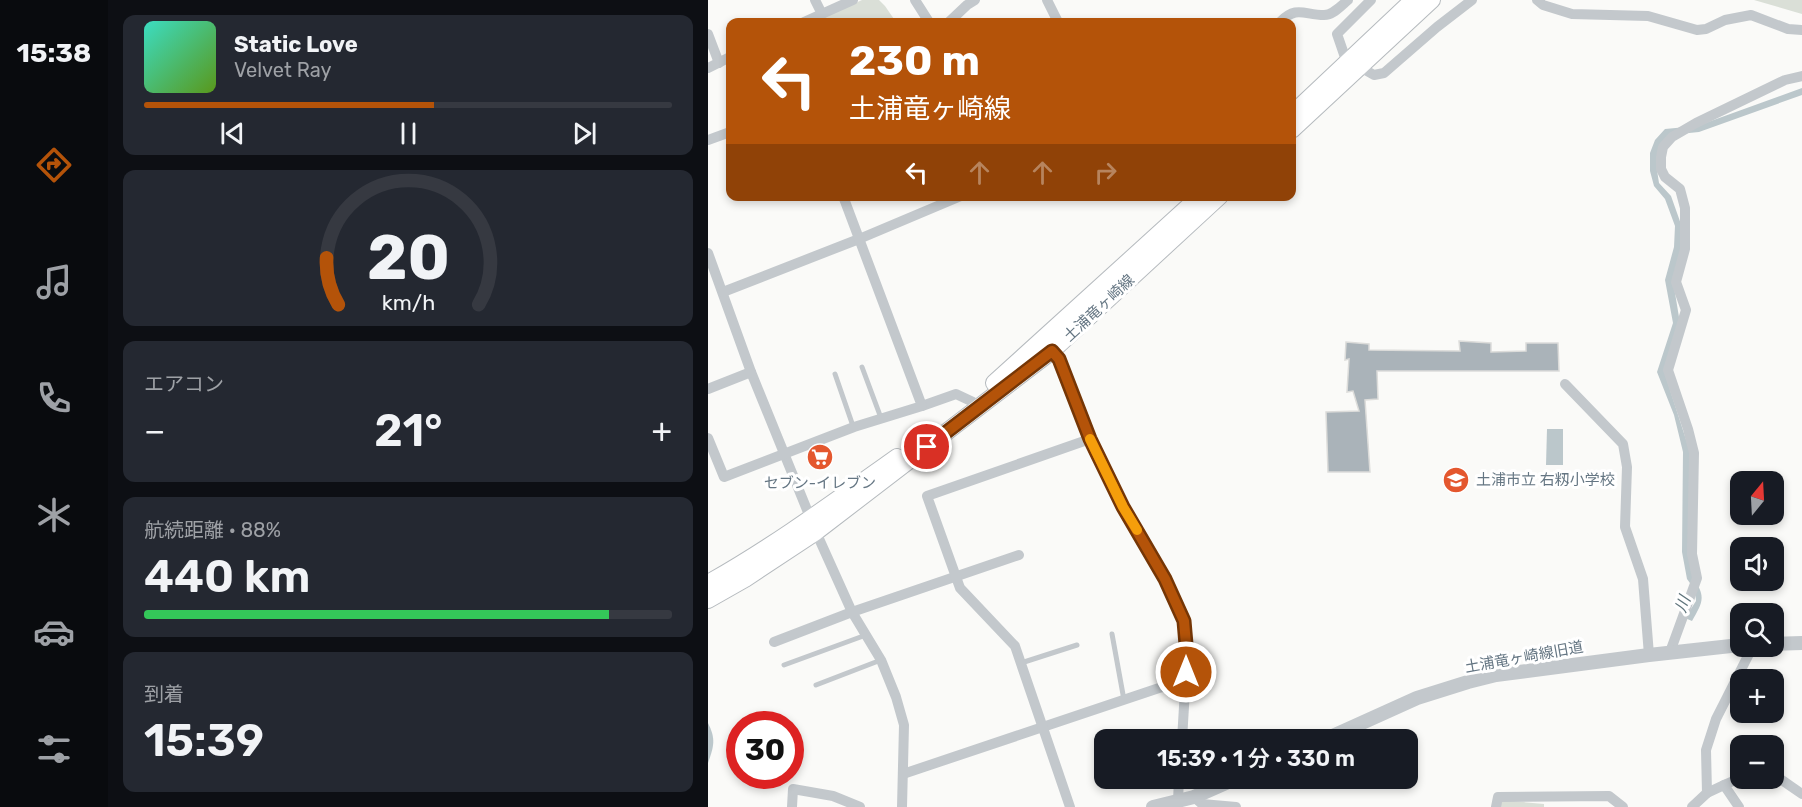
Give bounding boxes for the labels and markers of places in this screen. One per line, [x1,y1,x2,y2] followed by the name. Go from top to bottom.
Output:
[901,421,952,472] pin
[805,442,835,472] supermarket icon: セブン-イレブン
[1441,465,1471,495] school or university icon: 土浦市立 右籾小学校
[1476,471,1615,489] place label: 土浦市立 右籾小学校
[764,474,876,492] place label: セブン-イレブン

